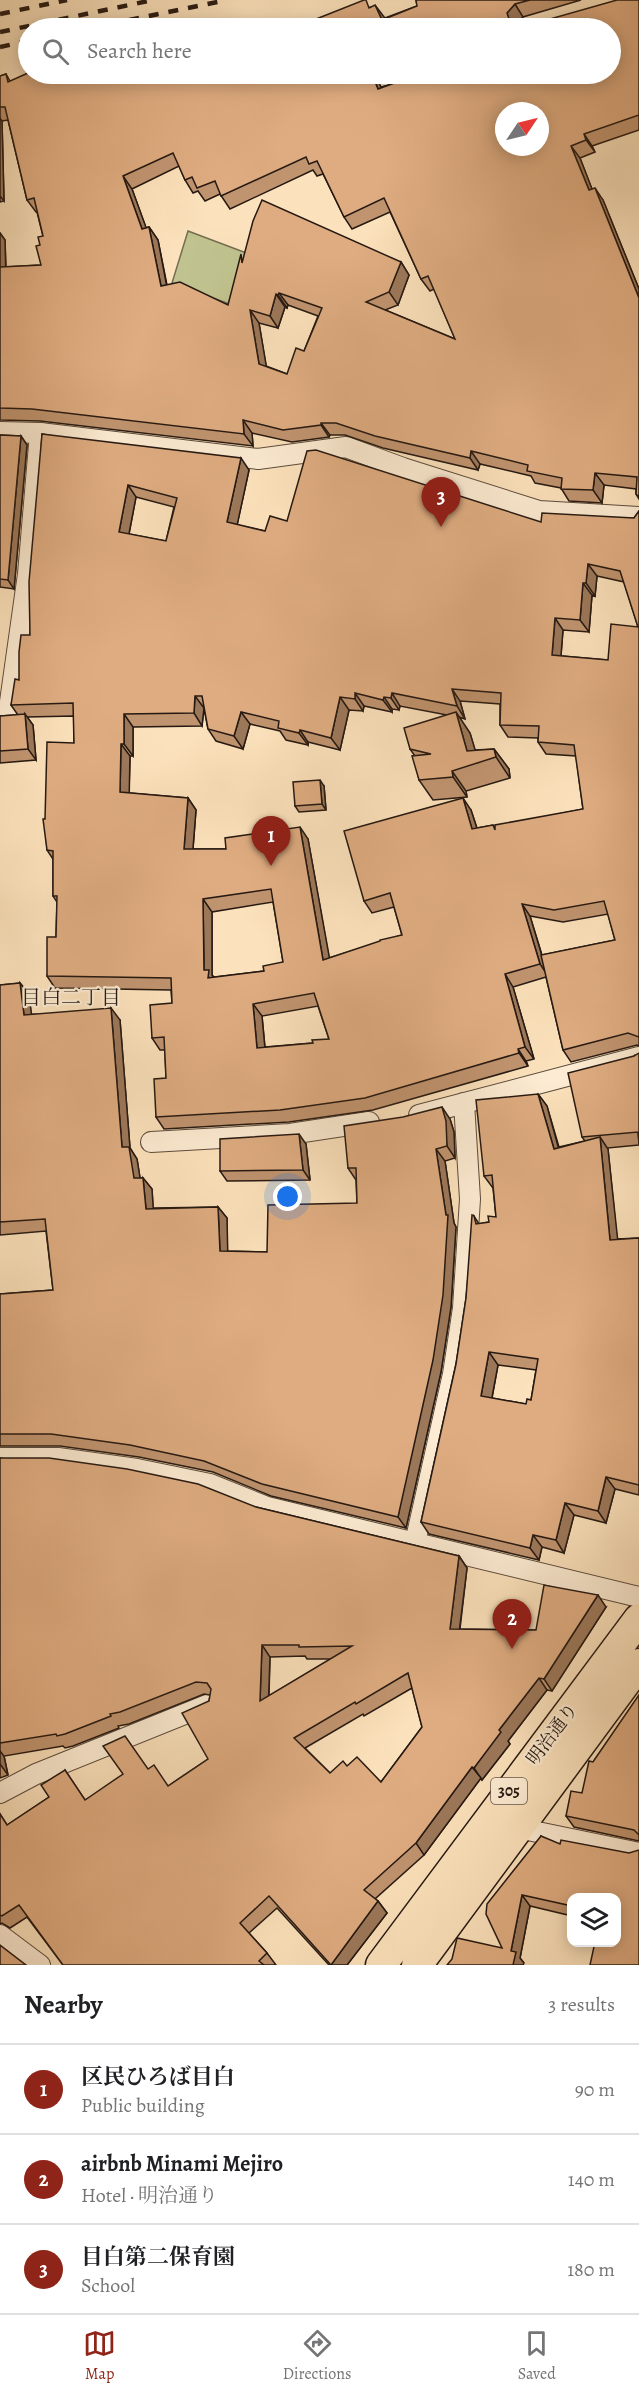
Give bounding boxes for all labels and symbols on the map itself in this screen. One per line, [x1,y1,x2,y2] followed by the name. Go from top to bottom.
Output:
[495,102,549,156] north arrow
[422,478,460,527] pin: 3
[252,816,290,866] pin: 1
[21,984,121,1011] district label: 目白二丁目
[273,1182,302,1211] your location
[492,1600,532,1649] pin: 2
[521,1698,583,1770] street label: 明治通り
[491,1778,527,1804] road number: 305

